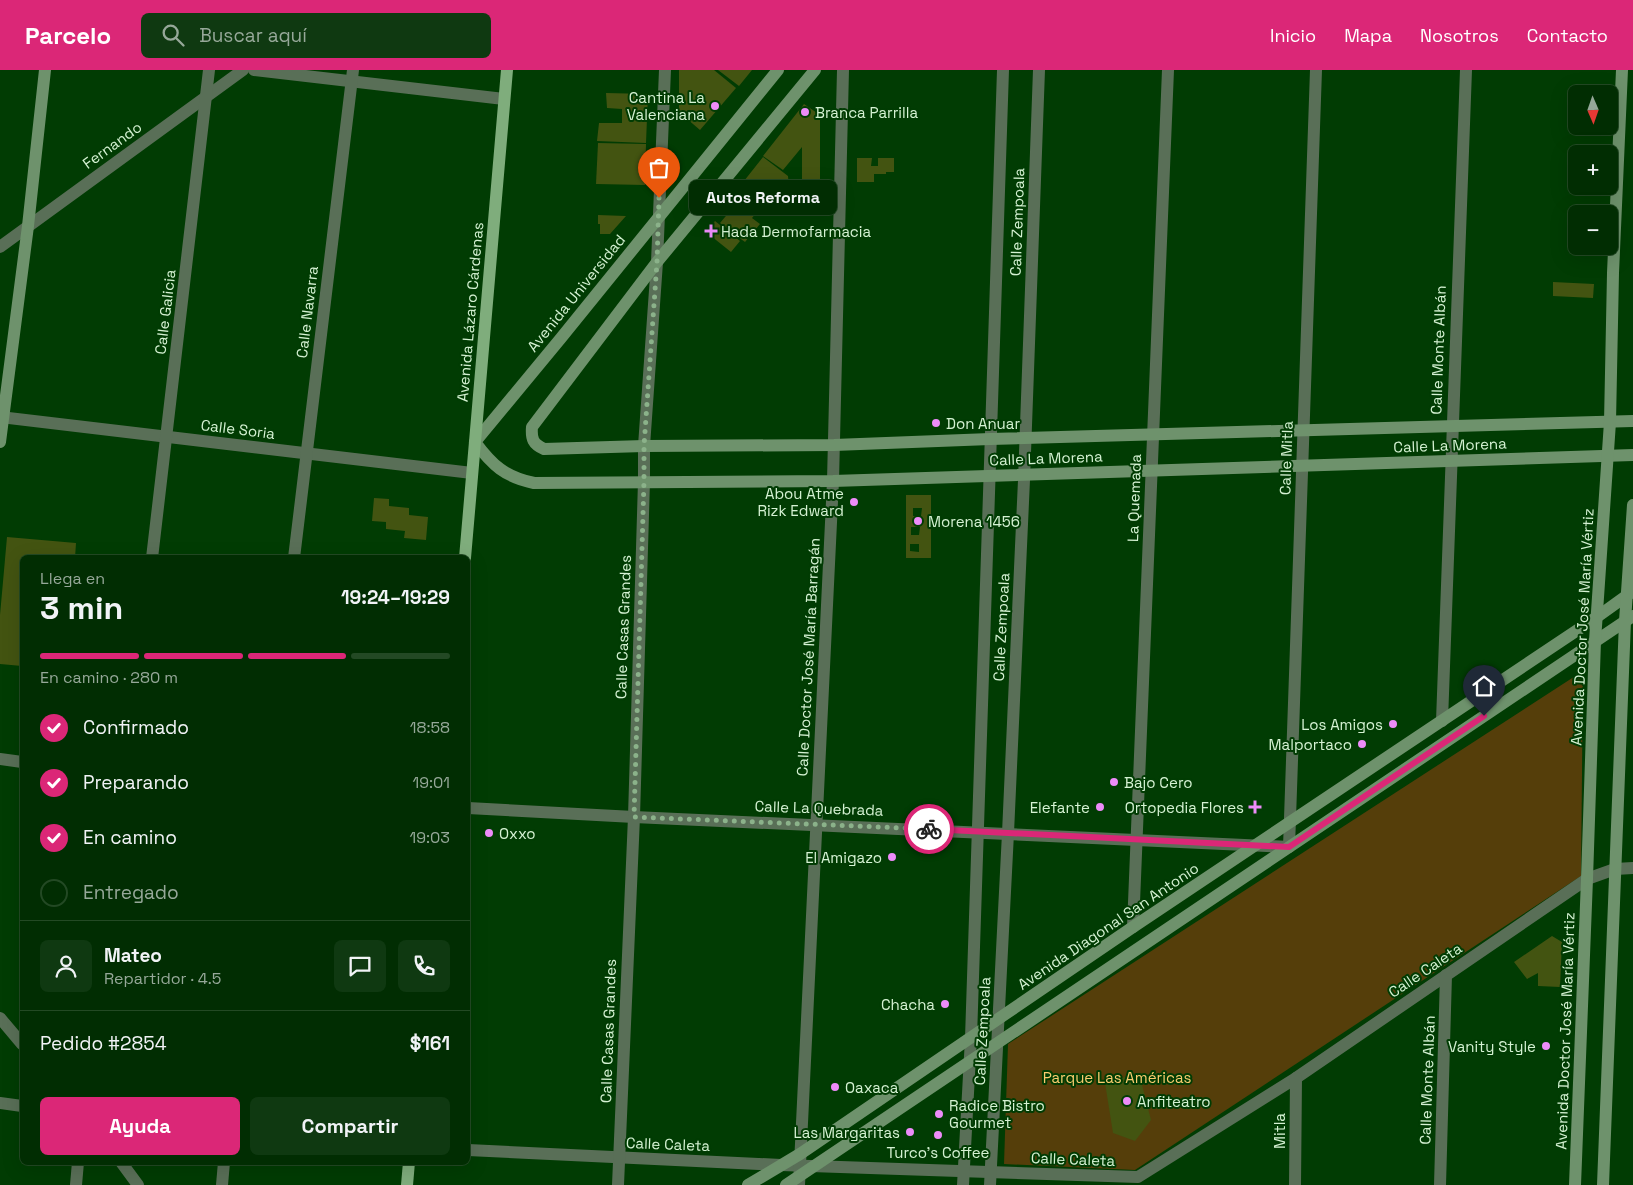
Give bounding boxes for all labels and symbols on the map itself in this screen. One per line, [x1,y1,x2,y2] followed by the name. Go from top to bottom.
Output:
[1568,85,1618,135] north arrow
[627,88,705,124] place label: Cantina La Valenciana
[709,100,721,112] marker: Cantina La Valenciana
[815,103,918,122] place label: Branca Parrilla
[799,106,811,118] marker: Branca Parrilla
[79,117,145,173] street label: Fernando
[638,147,680,198] pin
[1006,167,1028,277] street label: Calle Zempoala
[689,180,836,216] callout: Autos Reforma
[453,221,487,403] street label: Avenida Lázaro Cárdenas
[721,222,871,241] place label: Hada Dermofarmacia
[705,225,717,237] marker: Hada Dermofarmacia
[523,231,629,355] street label: Avenida Universidad
[292,264,322,359] street label: Calle Navarra
[150,268,180,356] street label: Calle Galicia
[1426,285,1450,415] street label: Calle Monte Albán
[946,414,1020,433] place label: Don Anuar
[200,415,277,443] street label: Calle Soria
[930,417,942,429] marker: Don Anuar
[1275,420,1297,495] street label: Calle Mitla
[1393,434,1507,456] street label: Calle La Morena
[989,447,1103,469] street label: Calle La Morena
[1123,453,1145,542] street label: La Quemada
[757,484,844,520] place label: Abou Atme Rizk Edward
[848,496,860,508] marker: Abou Atme Rizk Edward
[1566,508,1598,746] street label: Avenida Doctor José María Vértiz
[928,512,1020,531] place label: Morena 1456
[912,515,924,527] marker: Morena 1456
[792,537,824,777] street label: Calle Doctor José María Barragán
[611,554,635,699] street label: Calle Casas Grandes
[989,572,1013,682] street label: Calle Zempoala
[1463,665,1505,716] pin
[1301,715,1383,734] place label: Los Amigos
[1387,718,1399,730] marker: Los Amigos
[1269,735,1352,754] place label: Malportaco
[1356,738,1368,750] marker: Malportaco
[1124,773,1193,792] place label: Bajo Cero
[1108,776,1120,788] marker: Bajo Cero
[754,796,884,820] street label: Calle La Quebrada
[1030,798,1090,817] place label: Elefante
[1125,798,1244,817] place label: Ortopedia Flores
[1248,800,1262,814] marker: Ortopedia Flores
[1094,801,1106,813] marker: Elefante
[904,804,954,854] courier
[499,824,536,843] place label: Oxxo
[483,827,495,839] marker: Oxxo
[805,848,882,867] place label: El Amigazo
[886,851,898,863] marker: El Amigazo
[1014,858,1202,994] street label: Avenida Diagonal San Antonio
[1551,912,1579,1150] street label: Avenida Doctor José María Vértiz
[1385,938,1466,1001] street label: Calle Caleta
[596,958,620,1103] street label: Calle Casas Grandes
[970,976,994,1086] street label: Calle Zempoala
[881,995,935,1014] place label: Chacha
[939,998,951,1010] marker: Chacha
[1415,1015,1439,1145] street label: Calle Monte Albán
[1448,1037,1536,1056] place label: Vanity Style
[1540,1040,1552,1052] marker: Vanity Style
[1043,1068,1191,1087] park label: Parque Las Américas
[845,1078,899,1097] place label: Oaxaca
[829,1081,841,1093] marker: Oaxaca
[1137,1092,1211,1111] place label: Anfiteatro
[1121,1095,1133,1107] marker: Anfiteatro
[949,1096,1045,1132] place label: Radice Bistro Gourmet
[933,1108,945,1120] marker: Radice Bistro Gourmet
[1270,1113,1289,1149] street label: Mitla
[794,1123,900,1142] place label: Las Margaritas
[904,1126,916,1138] marker: Las Margaritas
[932,1129,944,1141] marker: Turco's Coffee
[626,1133,711,1155] street label: Calle Caleta
[887,1143,990,1162] place label: Turco's Coffee
[1031,1148,1116,1170] street label: Calle Caleta

